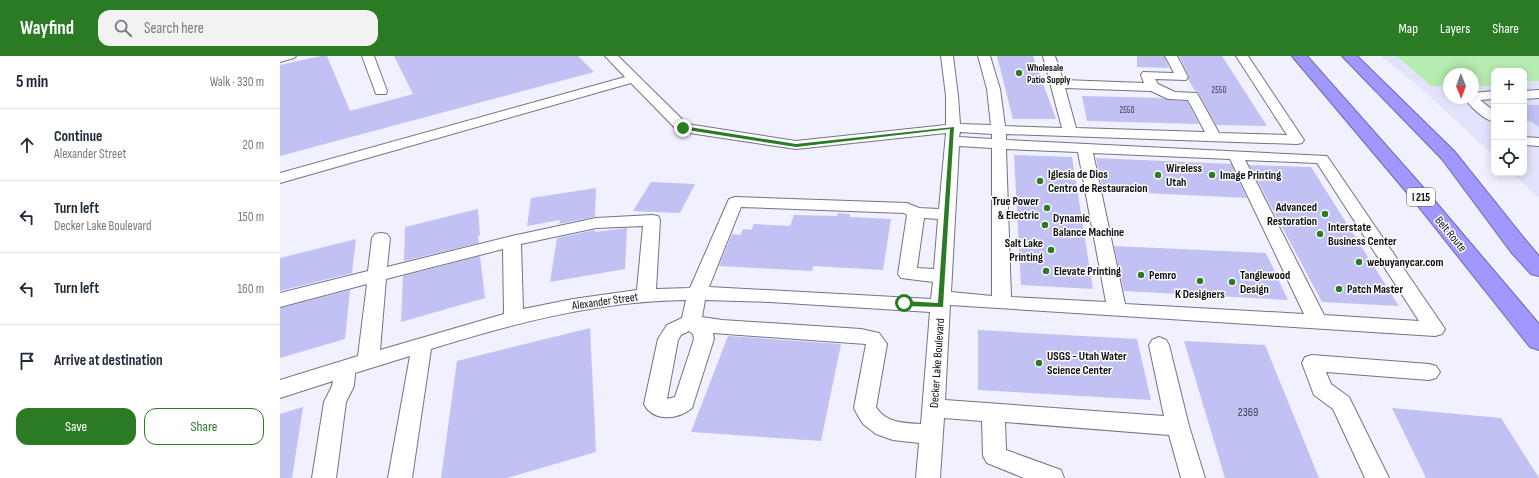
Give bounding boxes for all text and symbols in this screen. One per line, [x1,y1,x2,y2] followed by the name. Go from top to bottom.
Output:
[98,10,378,46] search box
[20,17,74,40] text: Wayfind
[112,17,134,39] icon: search
[144,19,204,38] text: Search here
[1398,20,1418,37] text: Map
[1440,20,1470,37] text: Layers
[1492,20,1519,37] text: Share
[1027,62,1071,86] place label: Wholesale Patio Supply
[1014,68,1024,78] marker: Wholesale Patio Supply
[1443,68,1479,104] north arrow
[1491,68,1527,176] map controls
[1491,68,1527,104] button: +
[16,72,48,92] text: 5 min
[210,74,264,90] text: Walk · 330 m
[1212,85,1226,96] house number: 2550
[1491,104,1527,140] button: −
[1120,105,1134,116] house number: 2550
[674,119,692,137] route end
[54,127,103,146] text: Continue
[16,134,38,156] icon: ahead
[242,137,264,153] text: 20 m
[1491,140,1527,176] button: locate
[54,146,126,162] text: Alexander Street
[1166,161,1203,190] place label: Wireless Utah
[1048,167,1148,196] place label: Iglesia de Dios Centro de Restauracion
[1220,168,1281,183] place label: Image Printing
[1153,170,1163,180] marker: Wireless Utah
[1207,170,1217,180] marker: Image Printing
[1035,176,1045,186] marker: Iglesia de Dios Centro de Restauracion
[1407,188,1435,206] road number: I 215
[992,194,1039,223] place label: True Power & Electric
[54,199,99,218] text: Turn left
[1267,200,1317,229] place label: Advanced Restoration
[1042,203,1052,213] marker: True Power & Electric
[16,206,38,228] icon: left
[238,209,264,225] text: 150 m
[1320,209,1330,219] marker: Advanced Restoration
[1053,211,1124,240] place label: Dynamic Balance Machine
[1431,214,1470,255] street label: Belt Route
[54,218,151,234] text: Decker Lake Boulevard
[1040,220,1050,230] marker: Dynamic Balance Machine
[1328,220,1397,249] place label: Interstate Business Center
[1315,229,1325,239] marker: Interstate Business Center
[1005,236,1043,265] place label: Salt Lake Printing
[1046,245,1056,255] marker: Salt Lake Printing
[1367,255,1443,270] place label: webuyanycar.com
[1354,257,1364,267] marker: webuyanycar.com
[1054,264,1121,279] place label: Elevate Printing
[1041,266,1051,276] marker: Elevate Printing
[1149,268,1176,283] place label: Pemro
[1240,268,1290,297] place label: Tanglewood Design
[1136,270,1146,280] marker: Pemro
[1195,276,1205,286] marker: K Designers
[1227,277,1237,287] marker: Tanglewood Design
[16,278,38,300] icon: left
[54,279,99,298] text: Turn left
[238,281,264,297] text: 160 m
[1347,282,1403,297] place label: Patch Master
[1334,284,1344,294] marker: Patch Master
[1175,287,1225,302] place label: K Designers
[570,289,640,314] street label: Alexander Street
[895,294,913,312] route start
[927,318,948,408] street label: Decker Lake Boulevard
[1047,349,1127,378] place label: USGS - Utah Water Science Center
[16,350,38,372] icon: arrive
[54,351,163,370] text: Arrive at destination
[1034,358,1044,368] marker: USGS - Utah Water Science Center
[1238,405,1258,420] house number: 2369
[16,408,136,445] button: Save
[144,408,264,445] button: Share

